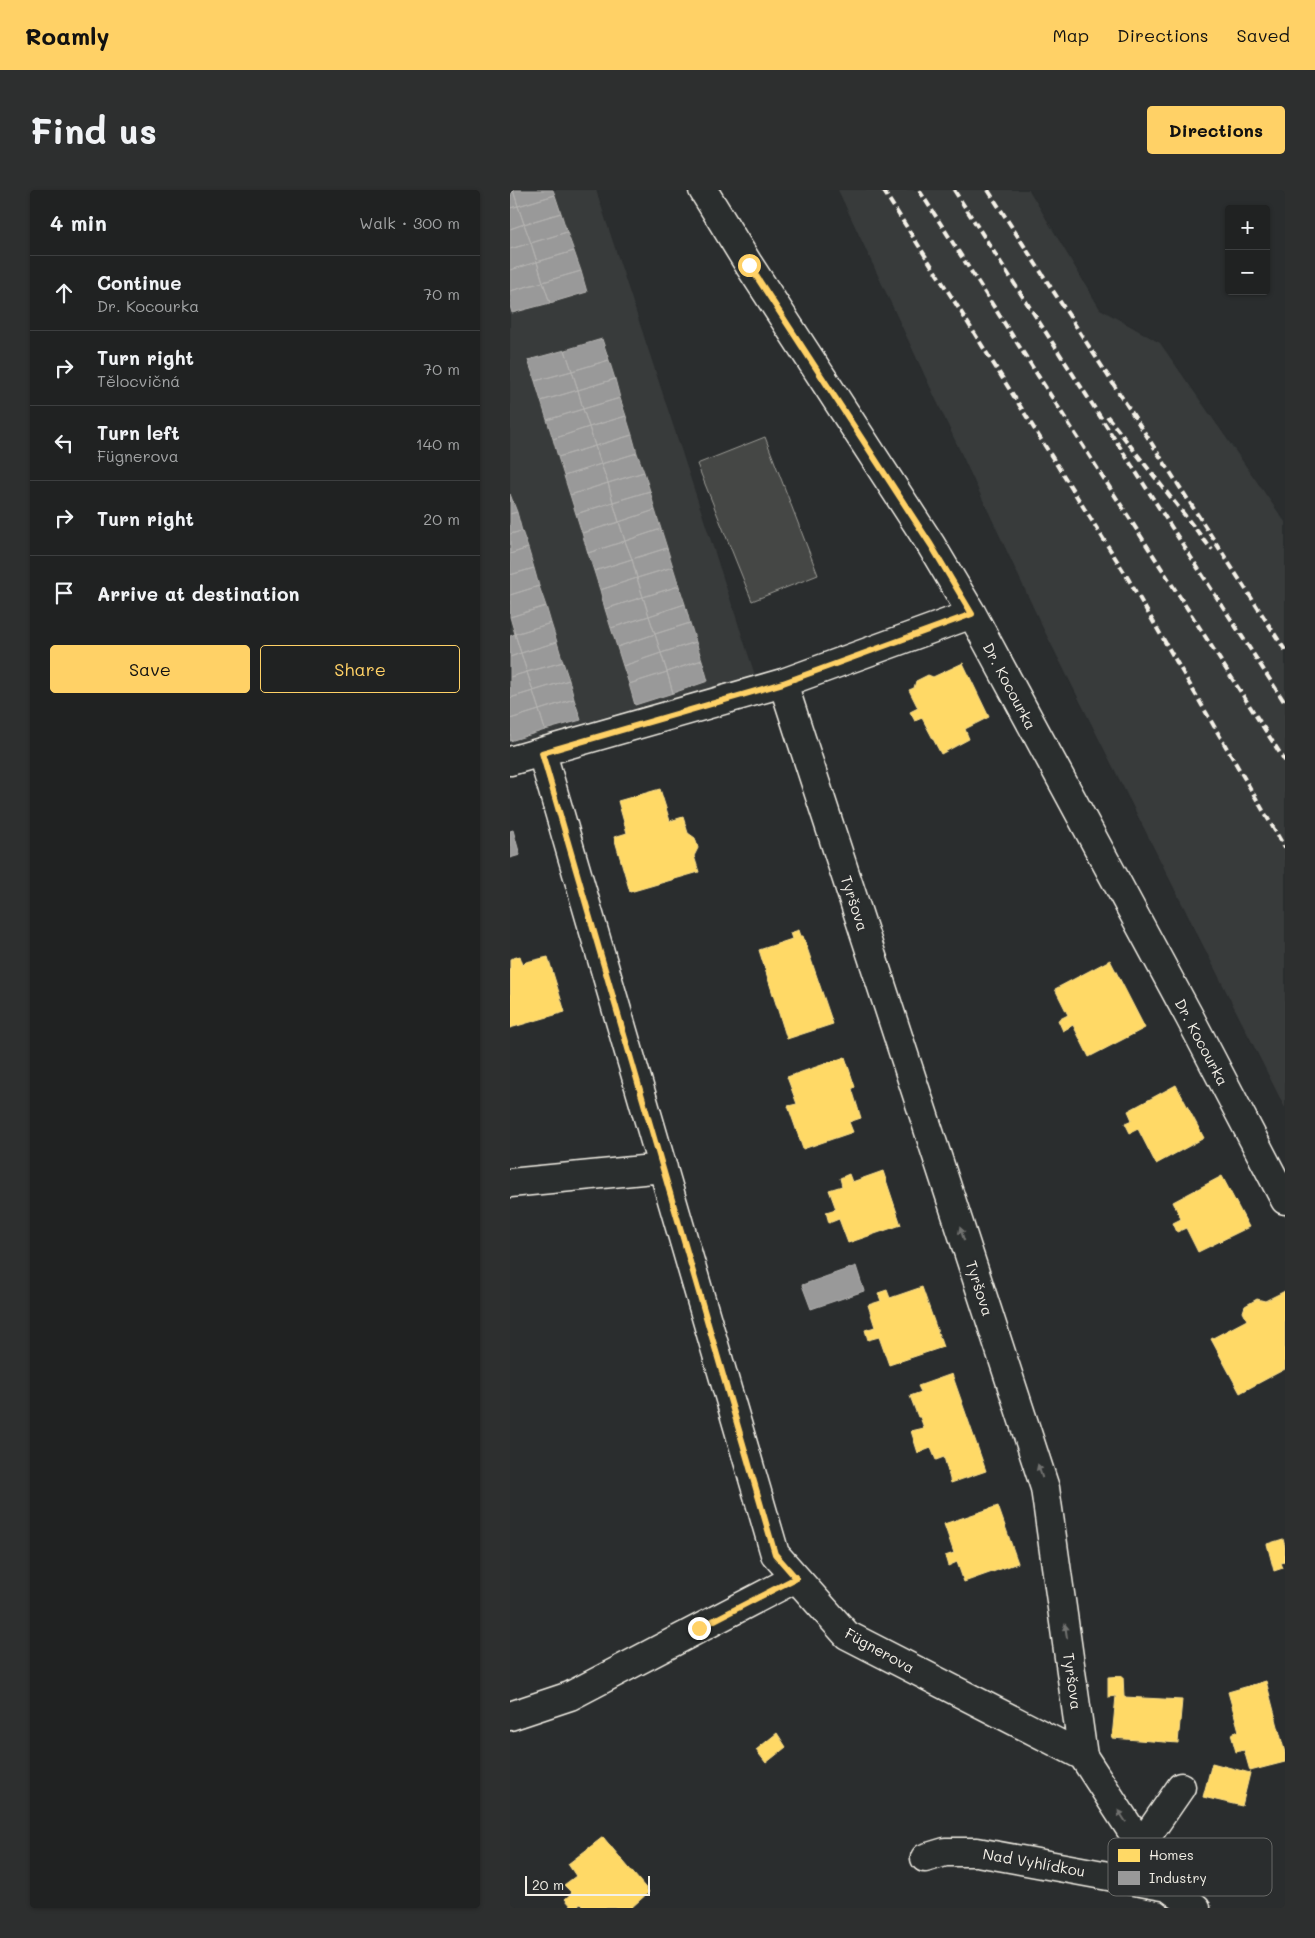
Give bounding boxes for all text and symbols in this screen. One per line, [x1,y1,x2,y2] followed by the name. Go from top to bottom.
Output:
[25,20,109,51] text: Roamly
[1052,23,1089,47] text: Map
[1117,23,1209,47] text: Directions
[1237,23,1290,47] text: Saved
[1147,106,1285,154] button: Directions
[30,107,157,153] text: Find us
[1225,205,1270,295] map controls
[1225,205,1270,250] button: +
[50,209,107,236] text: 4 min
[359,212,460,233] text: Walk · 300 m
[1225,250,1270,295] button: −
[738,254,761,277] route start
[97,270,182,295] text: Continue
[50,279,78,307] icon: ahead
[423,283,460,304] text: 70 m
[97,295,199,316] text: Dr. Kocourka
[97,345,194,370] text: Turn right
[50,354,78,382] icon: right
[423,358,460,379] text: 70 m
[97,370,180,391] text: Tělocvičná
[97,420,180,445] text: Turn left
[50,429,78,457] icon: left
[416,433,460,454] text: 140 m
[97,445,179,466] text: Fügnerova
[50,504,78,532] icon: right
[97,506,194,531] text: Turn right
[423,508,460,529] text: 20 m
[50,579,78,607] icon: arrive
[97,581,300,606] text: Arrive at destination
[979,639,1041,733] street label: Dr. Kocourka
[50,645,250,693] button: Save
[260,645,460,693] button: Share
[837,873,873,933] street label: Tyršova
[1171,995,1233,1089] street label: Dr. Kocourka
[958,1226,966,1241] one-way arrow
[962,1258,998,1318] street label: Tyršova
[1035,1464,1043,1479] one-way arrow
[688,1617,711,1640] route end
[842,1623,918,1677] street label: Fügnerova
[1061,1623,1069,1639] one-way arrow
[1059,1651,1087,1711] street label: Tyršova
[1118,1810,1127,1823] one-way arrow
[1108,1838,1272,1896] legend
[981,1843,1087,1881] street label: Nad Vyhlídkou
[1149,1845,1194,1864] text: Homes
[1149,1868,1207,1887] text: Industry
[525,1873,650,1896] scale bar
[532,1875,564,1894] text: 20 m

